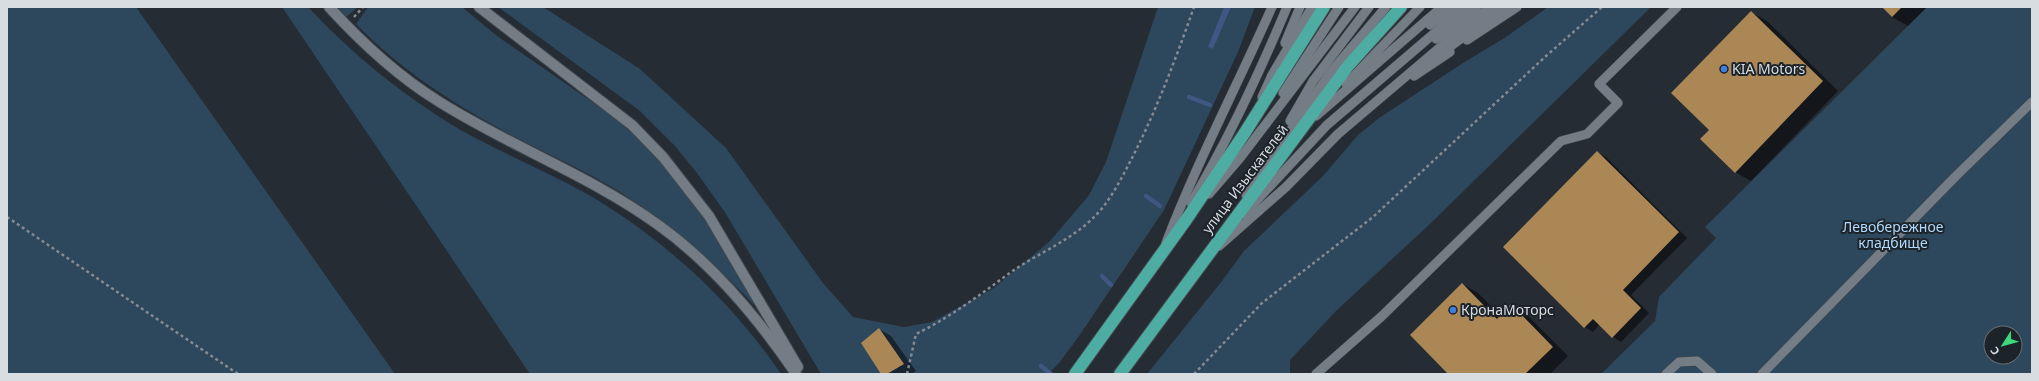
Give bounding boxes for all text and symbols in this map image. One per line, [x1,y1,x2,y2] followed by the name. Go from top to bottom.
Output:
[1732,59,1805,78] place label: KIA Motors
[1719,64,1729,74] marker: KIA Motors
[1197,120,1292,237] street label: улица Изыскателей
[1843,217,1944,252] park label: Левобережное кладбище
[1461,300,1554,319] place label: КронаМоторс
[1448,305,1458,315] marker: КронаМоторс
[1983,325,2023,365] north arrow
[1986,344,2003,358] text: С

